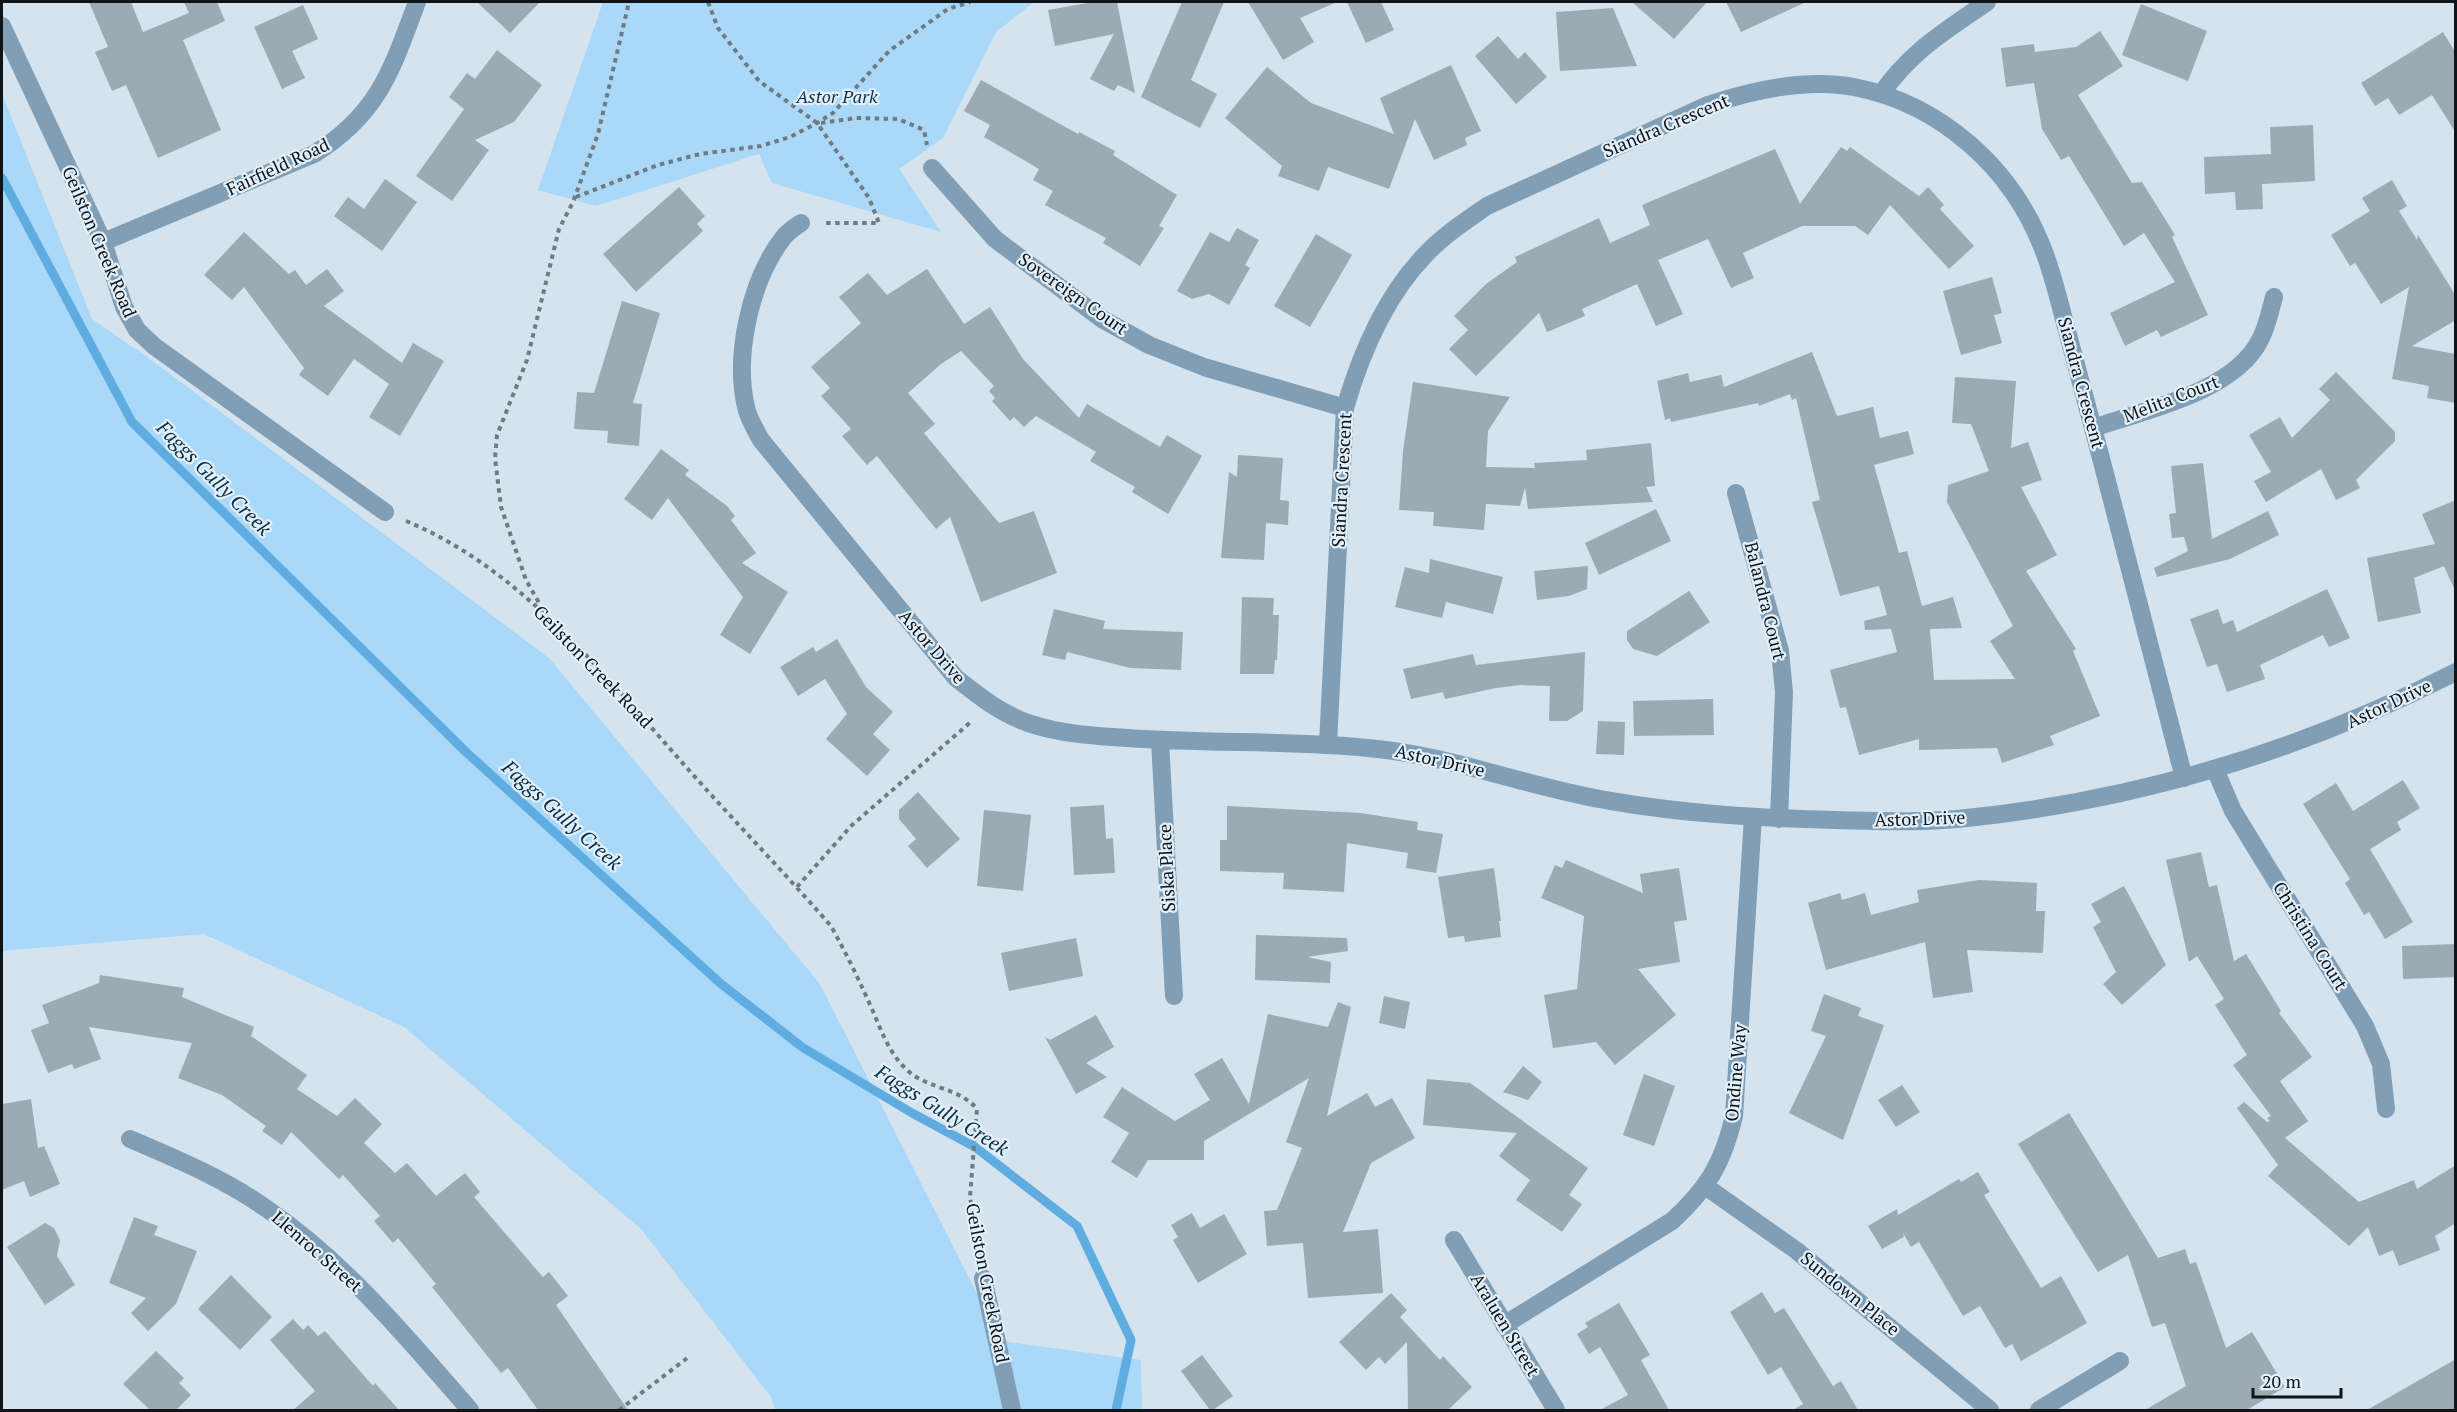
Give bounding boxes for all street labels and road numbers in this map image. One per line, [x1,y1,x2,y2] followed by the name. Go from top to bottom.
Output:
[1599,88,1733,163] street label: Siandra Crescent
[222,132,333,200] street label: Fairfield Road
[57,162,143,321] street label: Geilston Creek Road
[1014,247,1133,340] street label: Sovereign Court
[2053,314,2111,451] street label: Siandra Crescent
[2119,369,2222,427] street label: Melita Court
[1325,412,1357,548] street label: Siandra Crescent
[1740,539,1792,663] street label: Balandra Court
[529,600,659,733] street label: Geilston Creek Road
[894,604,972,689] street label: Astor Drive
[2342,673,2435,733] street label: Astor Drive
[1393,738,1487,782] street label: Astor Drive
[1874,804,1966,832] street label: Astor Drive
[1152,824,1180,913] street label: Siska Place
[2268,877,2354,994] street label: Christina Court
[1719,1022,1751,1122] street label: Ondine Way
[961,1201,1015,1365] street label: Geilston Creek Road
[267,1205,368,1297] street label: Llenroc Street
[1796,1246,1905,1341] street label: Sundown Place
[1466,1269,1546,1381] street label: Araluen Street

